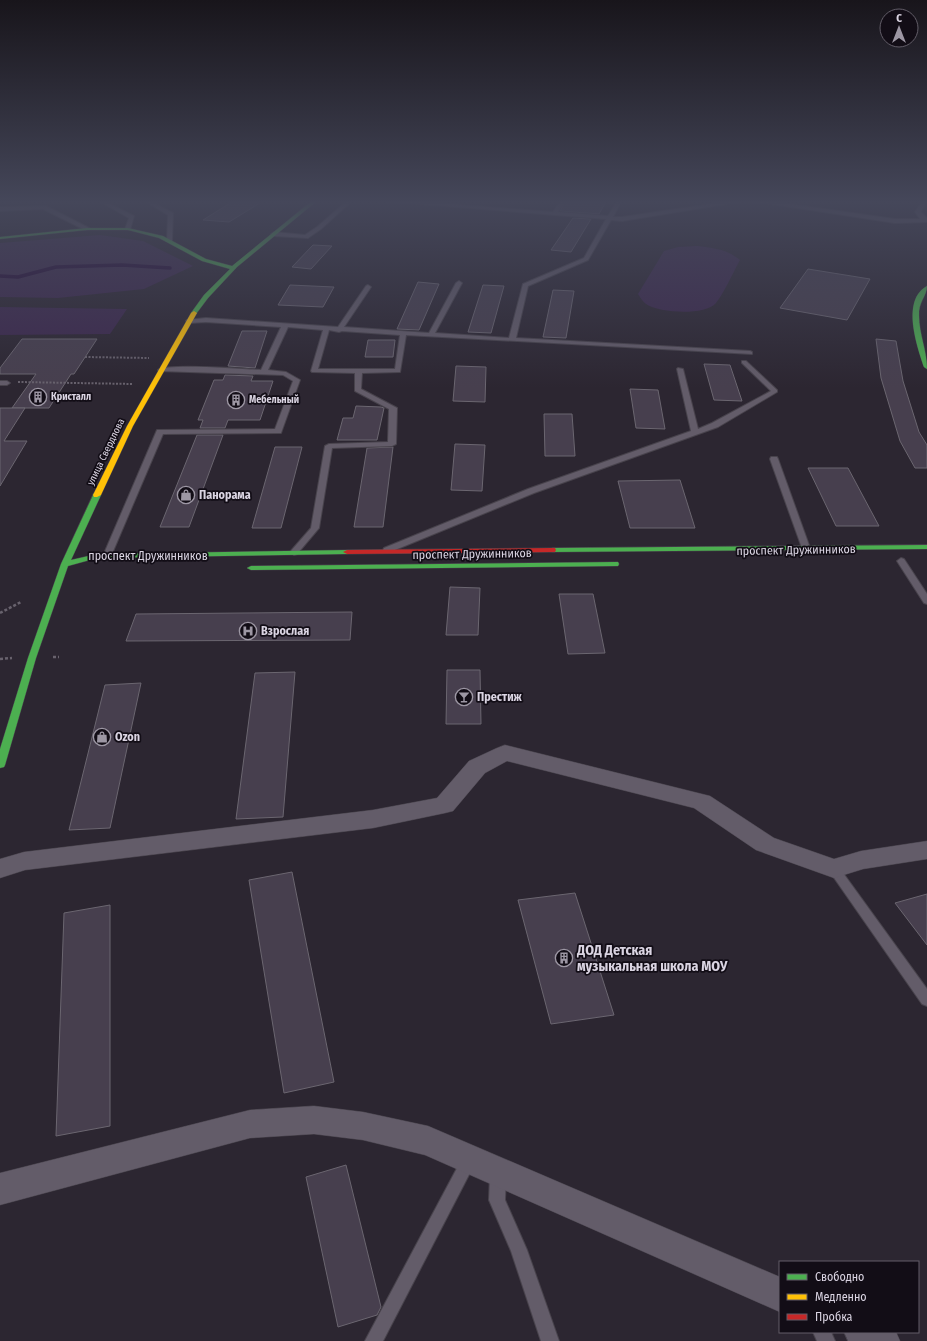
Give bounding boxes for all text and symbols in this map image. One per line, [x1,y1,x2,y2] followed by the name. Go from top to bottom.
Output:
[879,8,919,48] north arrow
[896,12,902,25] text: С
[28,387,48,407] building icon: Кристалл
[226,390,246,410] building icon: Мебельный
[51,391,91,403] place label: Кристалл
[249,394,299,406] place label: Мебельный
[85,417,127,487] street label: улица Свердлова
[176,485,196,505] shop icon: Панорама
[199,488,251,502] place label: Панорама
[736,542,856,558] street label: проспект Дружинников
[412,546,532,562] street label: проспект Дружинников
[88,549,208,563] street label: проспект Дружинников
[238,621,258,641] hospital icon: Взрослая
[261,624,309,638] place label: Взрослая
[454,687,474,707] bar icon: Престиж
[477,690,523,704] place label: Престиж
[92,727,112,747] shop icon: Ozon
[115,730,140,744] place label: Ozon
[576,942,728,975] place label: ДОД Детская музыкальная школа МОУ
[554,948,574,968] building icon: ДОД Детская музыкальная школа МОУ
[779,1261,919,1333] legend
[815,1270,864,1284] text: Свободно
[815,1290,867,1304] text: Медленно
[815,1310,853,1324] text: Пробка

